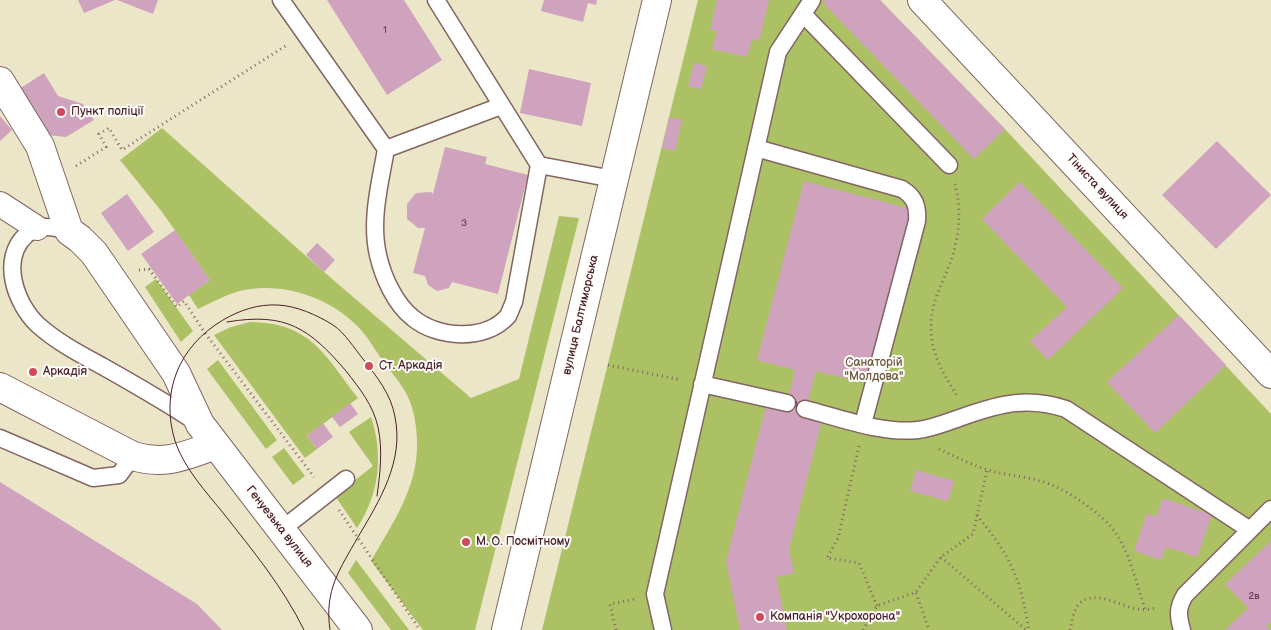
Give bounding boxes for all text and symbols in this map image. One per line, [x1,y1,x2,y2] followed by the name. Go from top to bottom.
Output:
[383,24,387,36] house number: 1
[71,105,143,119] place label: Пункт поліції
[55,106,67,118] marker: Пункт поліції
[1063,151,1131,223] street label: Тіниста вулиця
[461,217,467,229] house number: 3
[560,254,602,376] street label: вулиця Балтиморська
[845,356,903,384] park label: Санаторій "Молдова"
[379,359,443,373] place label: Ст. Аркадія
[363,360,375,372] marker: Ст. Аркадія
[43,365,87,379] place label: Аркадія
[27,366,39,378] marker: Аркадія
[794,399,798,411] house number: 1
[243,483,315,571] street label: Генуезька вулиця
[476,535,570,549] place label: М. О. Посмітному
[460,536,472,548] marker: М. О. Посмітному
[1248,590,1260,602] house number: 2в
[770,610,900,624] place label: Компанія "Укрохорона"
[754,611,766,623] marker: Компанія "Укрохорона"

